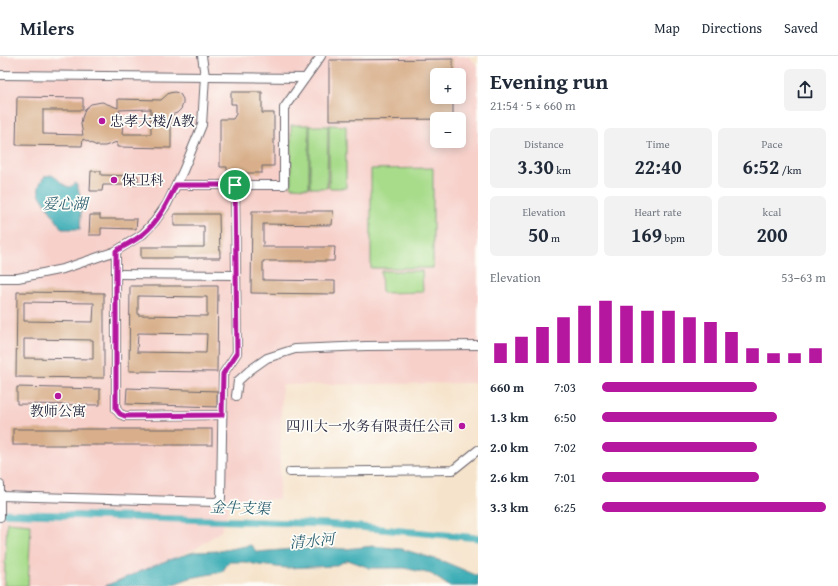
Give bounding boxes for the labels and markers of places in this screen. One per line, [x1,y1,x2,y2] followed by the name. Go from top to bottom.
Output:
[110,111,195,131] place label: 忠孝大楼/A教
[97,116,107,126] marker: 忠孝大楼/A教
[218,168,252,202] pin
[122,170,164,190] place label: 保卫科
[109,175,119,185] marker: 保卫科
[53,391,63,401] marker: 教师公寓
[30,401,86,421] place label: 教师公寓
[286,416,454,436] place label: 四川大一水务有限责任公司
[457,421,467,431] marker: 四川大一水务有限责任公司

